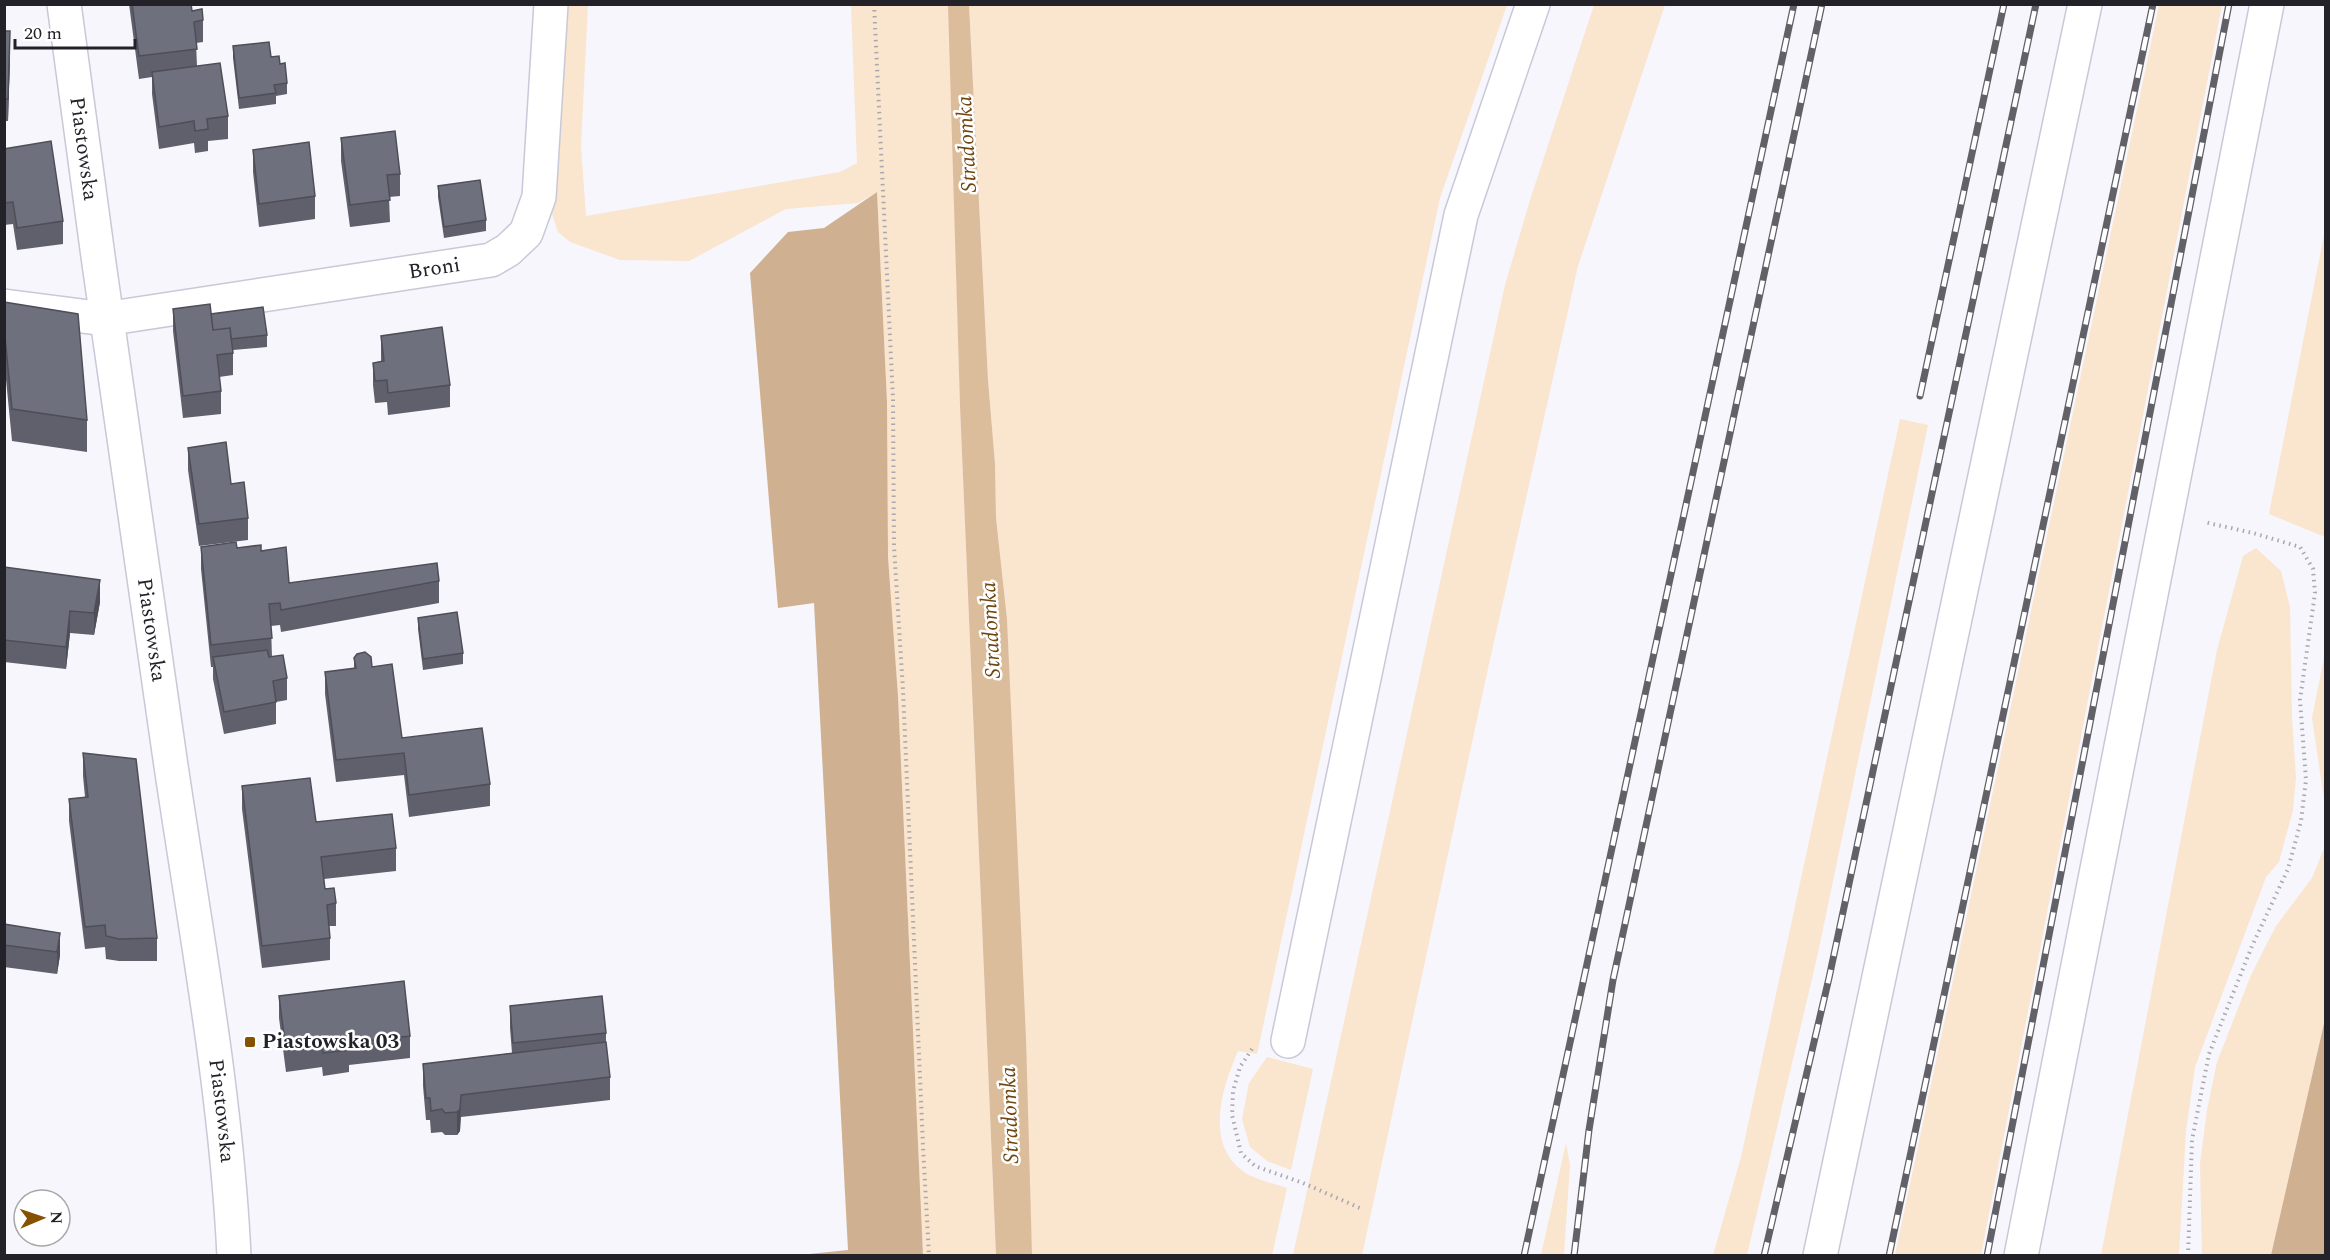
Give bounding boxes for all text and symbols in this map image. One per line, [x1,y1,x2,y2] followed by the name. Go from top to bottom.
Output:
[15,12,135,50] scale bar
[24,20,62,47] text: 20 m
[60,95,106,203] street label: Piastowska
[948,95,986,193] water label: Stradomka
[406,249,463,288] street label: Broni
[128,576,175,685] street label: Piastowska
[972,581,1010,679] water label: Stradomka
[262,1026,400,1058] place label: Piastowska 03
[243,1035,257,1049] marker: Piastowska 03
[199,1057,243,1165] street label: Piastowska
[992,1066,1028,1164] water label: Stradomka
[12,1188,72,1248] north arrow
[44,1211,68,1224] text: N

